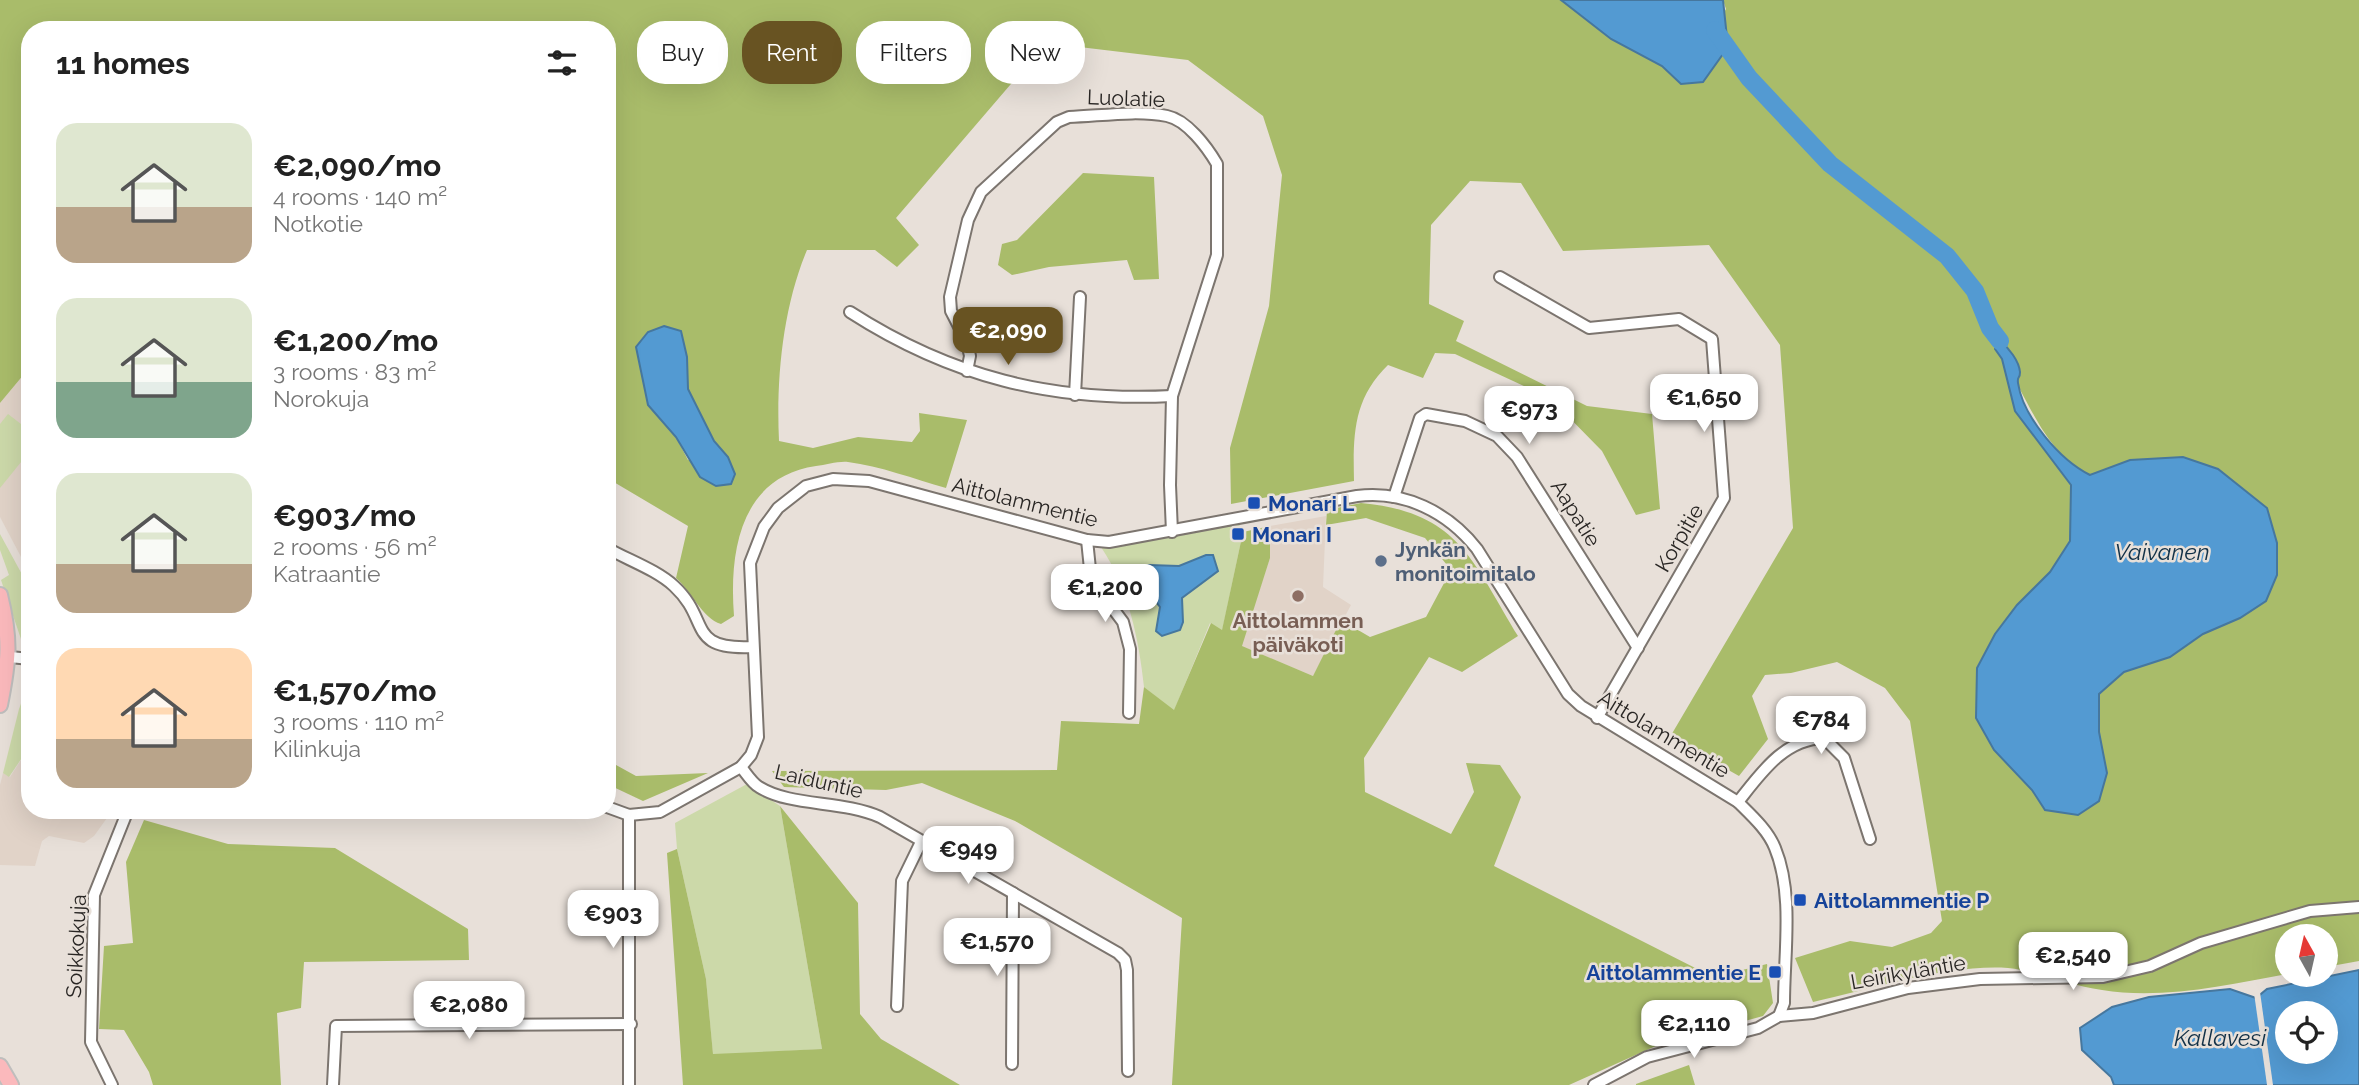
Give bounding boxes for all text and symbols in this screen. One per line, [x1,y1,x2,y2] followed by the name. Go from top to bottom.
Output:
[637,21,728,84] chip: Buy
[742,21,842,84] chip: Rent
[856,21,971,84] chip: Filters
[985,21,1085,84] chip: New
[543,44,581,82] icon: filters
[56,46,190,81] text: 11 homes
[1086,84,1166,112] street label: Luolatie
[273,148,441,183] text: €2,090/mo
[112,151,196,235] icon: home
[273,183,447,210] text: 4 rooms · 140 m²
[273,210,363,237] text: Notkotie
[951,308,1065,367] pin: €2,090
[969,316,1047,343] text: €2,090
[273,323,438,358] text: €1,200/mo
[112,326,196,410] icon: home
[273,358,436,385] text: 3 rooms · 83 m²
[1647,374,1761,434] pin: €1,650
[1666,383,1742,410] text: €1,650
[273,385,369,412] text: Norokuja
[1488,386,1570,446] pin: €973
[1500,395,1558,422] text: €973
[950,472,1100,532] street label: Aittolammentie
[1546,475,1606,551] street label: Aapatie
[1268,491,1355,516] place label: Monari L
[1246,495,1262,511] marker: Monari L
[273,498,416,533] text: €903/mo
[1650,500,1708,576] street label: Korpitie
[112,501,196,585] icon: home
[1252,522,1332,547] place label: Monari I
[1230,526,1246,542] marker: Monari I
[273,533,437,560] text: 2 rooms · 56 m²
[1395,537,1536,586] place label: Jynkän monitoimitalo
[2114,538,2210,565] water label: Vaivanen
[1373,553,1389,569] marker: Jynkän monitoimitalo
[273,560,381,587] text: Katraantie
[1048,564,1162,624] pin: €1,200
[1067,573,1143,600] text: €1,200
[1290,588,1306,604] marker: Aittolammen päiväkoti
[1232,608,1364,657] place label: Aittolammen päiväkoti
[273,673,436,708] text: €1,570/mo
[112,676,196,760] icon: home
[1594,685,1734,783] street label: Aittolammentie
[1780,696,1862,756] pin: €784
[1792,705,1850,732] text: €784
[273,708,444,735] text: 3 rooms · 110 m²
[273,735,361,762] text: Kilinkuja
[772,759,866,803] street label: Laiduntie
[927,826,1009,886] pin: €949
[939,835,997,862] text: €949
[1814,888,1989,913] place label: Aittolammentie P
[572,890,654,950] pin: €903
[1792,892,1808,908] marker: Aittolammentie P
[61,894,91,998] street label: Soikkokuja
[584,899,642,926] text: €903
[940,918,1054,978] pin: €1,570
[2275,924,2338,987] north arrow
[2275,924,2338,1064] map controls
[960,927,1034,954] text: €1,570
[2016,932,2130,992] pin: €2,540
[2035,941,2111,968] text: €2,540
[1848,950,1968,994] street label: Leirikyläntie
[1586,960,1761,985] place label: Aittolammentie E
[1767,964,1783,980] marker: Aittolammentie E
[412,982,526,1041] pin: €2,080
[430,990,508,1017] text: €2,080
[1637,1000,1751,1060] pin: €2,110
[2275,1001,2338,1064] button: locate
[1657,1009,1731,1036] text: €2,110
[2174,1024,2267,1051] water label: Kallavesi

